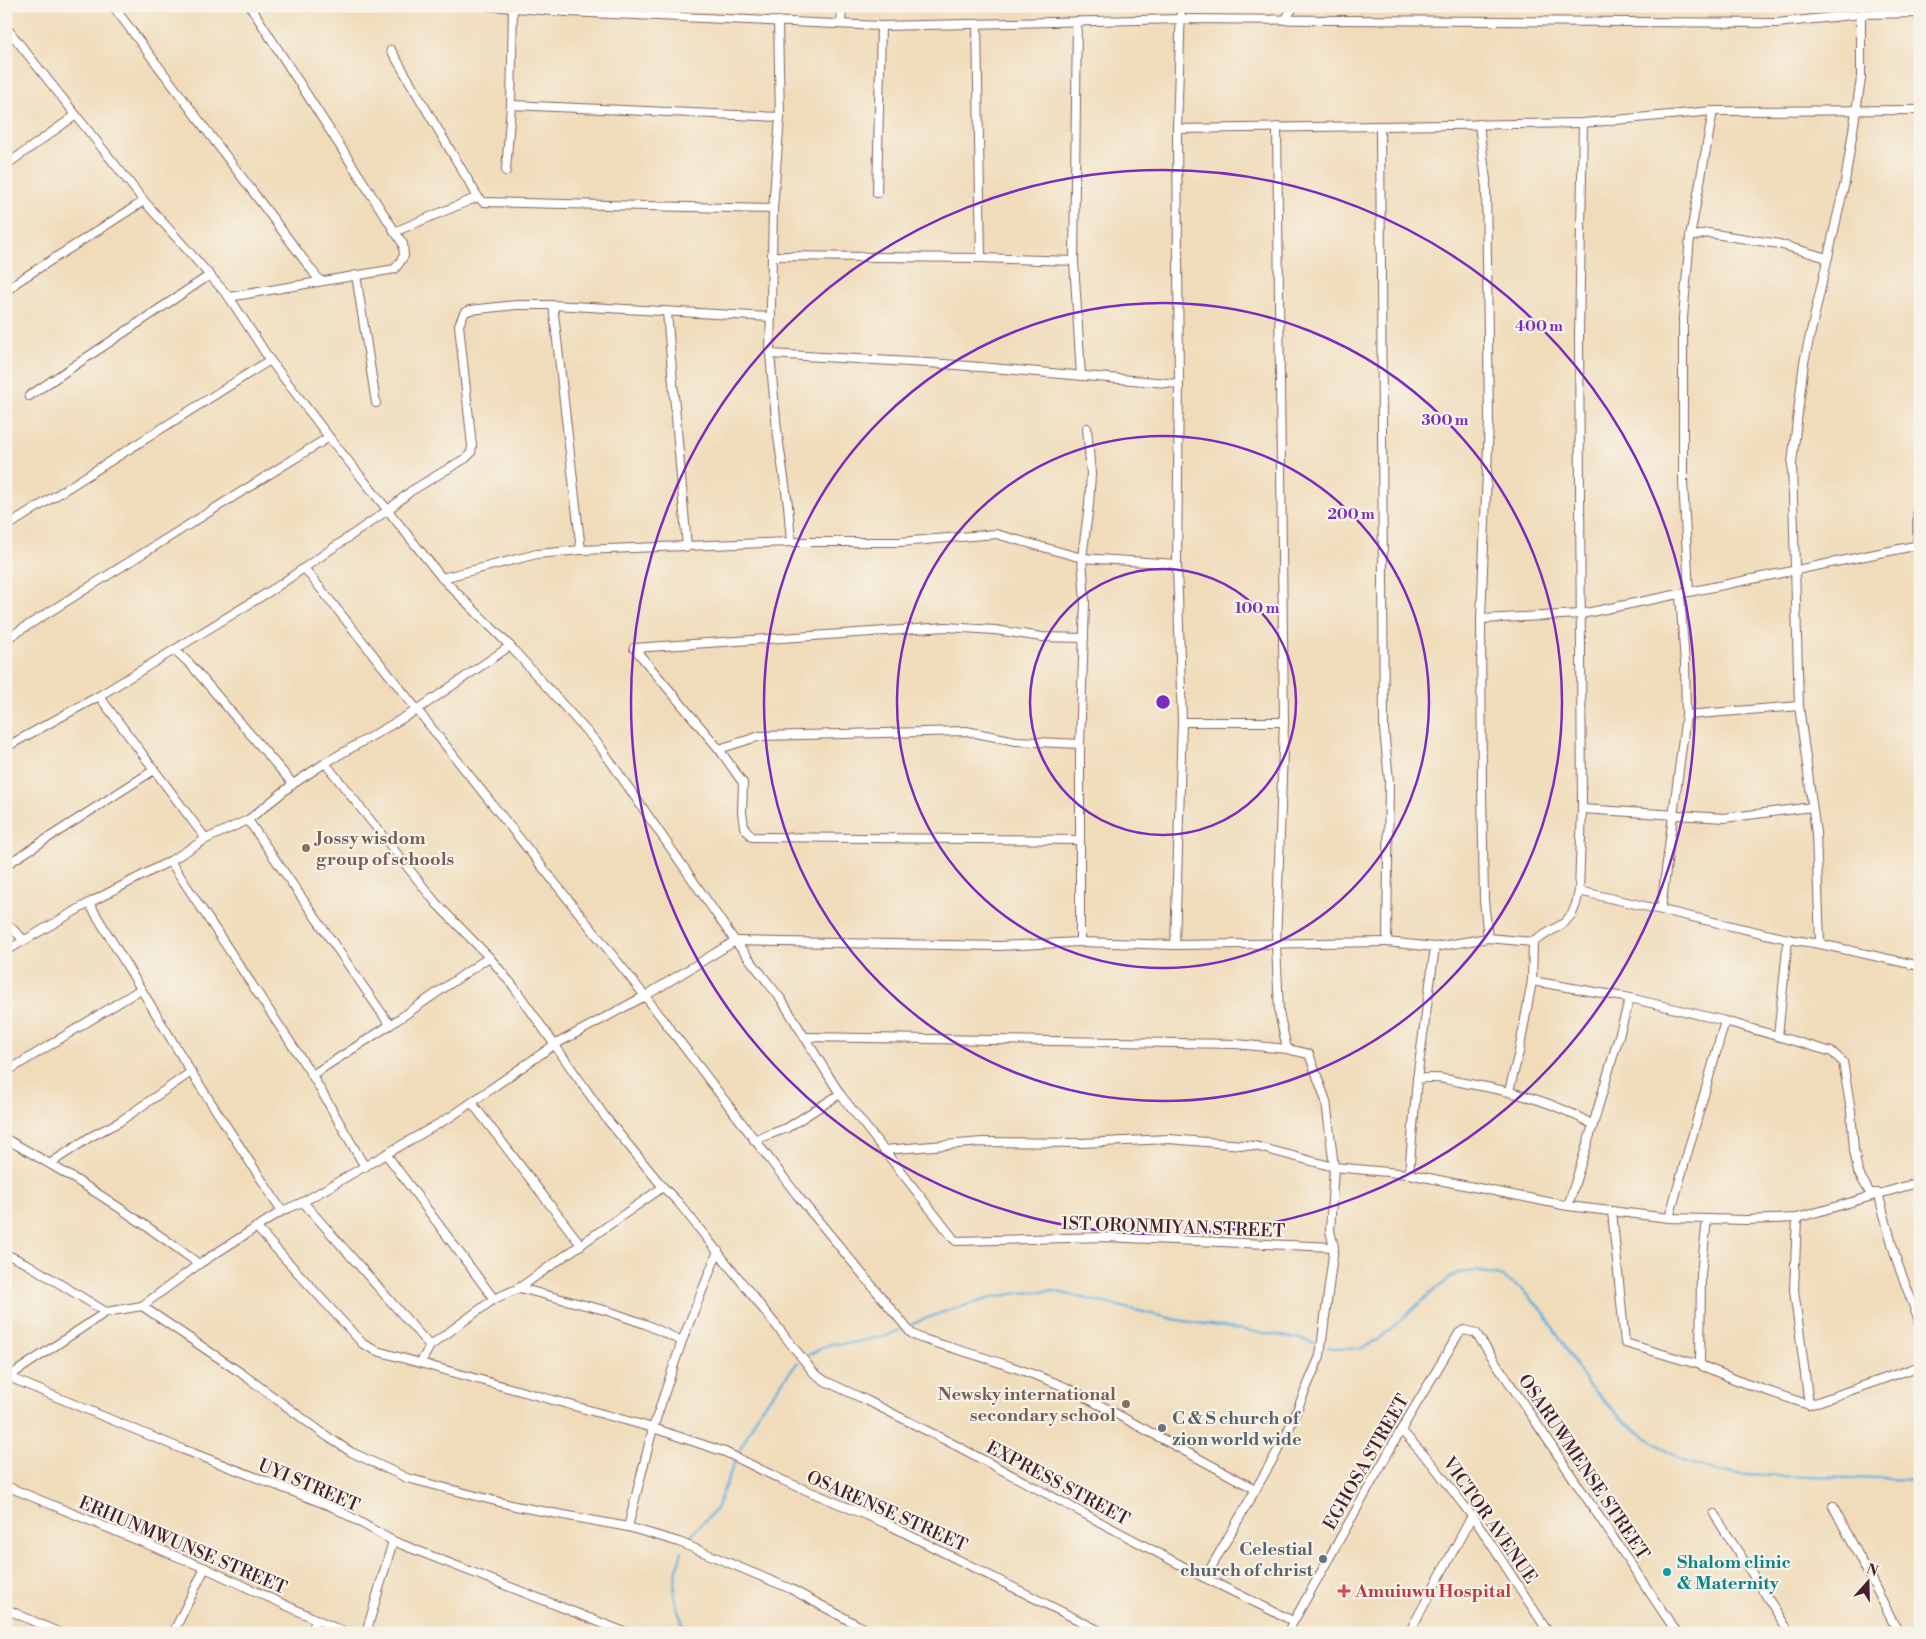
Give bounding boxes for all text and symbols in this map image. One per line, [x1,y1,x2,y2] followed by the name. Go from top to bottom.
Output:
[1515,317,1563,336] text: 400 m
[1422,411,1469,430] text: 300 m
[1327,505,1375,524] text: 200 m
[1235,599,1280,618] text: 100 m
[1154,693,1172,711] centre of rings
[313,827,455,871] place label: Jossy wisdom group of schools
[300,842,312,854] marker: Jossy wisdom group of schools
[1061,1212,1286,1243] street label: 1ST ORONMIYAN STREET
[1513,1370,1655,1565] street label: OSARUWMENSE STREET
[938,1383,1116,1427] place label: Newsky international secondary school
[1318,1390,1415,1534] street label: EGHOSA STREET
[1120,1398,1132,1410] marker: Newsky international secondary school
[1172,1407,1302,1451] place label: C & S church of zion world wide
[1156,1422,1168,1434] marker: C & S church of zion world wide
[982,1436,1134,1531] street label: EXPRESS STREET
[1437,1452,1542,1588] street label: VICTOR AVENUE
[255,1454,363,1517] street label: UYI STREET
[803,1466,971,1557] street label: OSARENSE STREET
[75,1491,291,1600] street label: ERHUNMWUNSE STREET
[1180,1538,1314,1582] place label: Celestial church of christ
[1677,1551,1791,1595] place label: Shalom clinic & Maternity
[1317,1553,1329,1565] marker: Celestial church of christ
[1844,1556,1894,1606] north arrow
[1864,1560,1880,1581] text: N
[1661,1566,1673,1578] marker: Shalom clinic & Maternity
[1354,1580,1511,1603] place label: Amuiuwu Hospital
[1337,1584,1351,1598] marker: Amuiuwu Hospital

